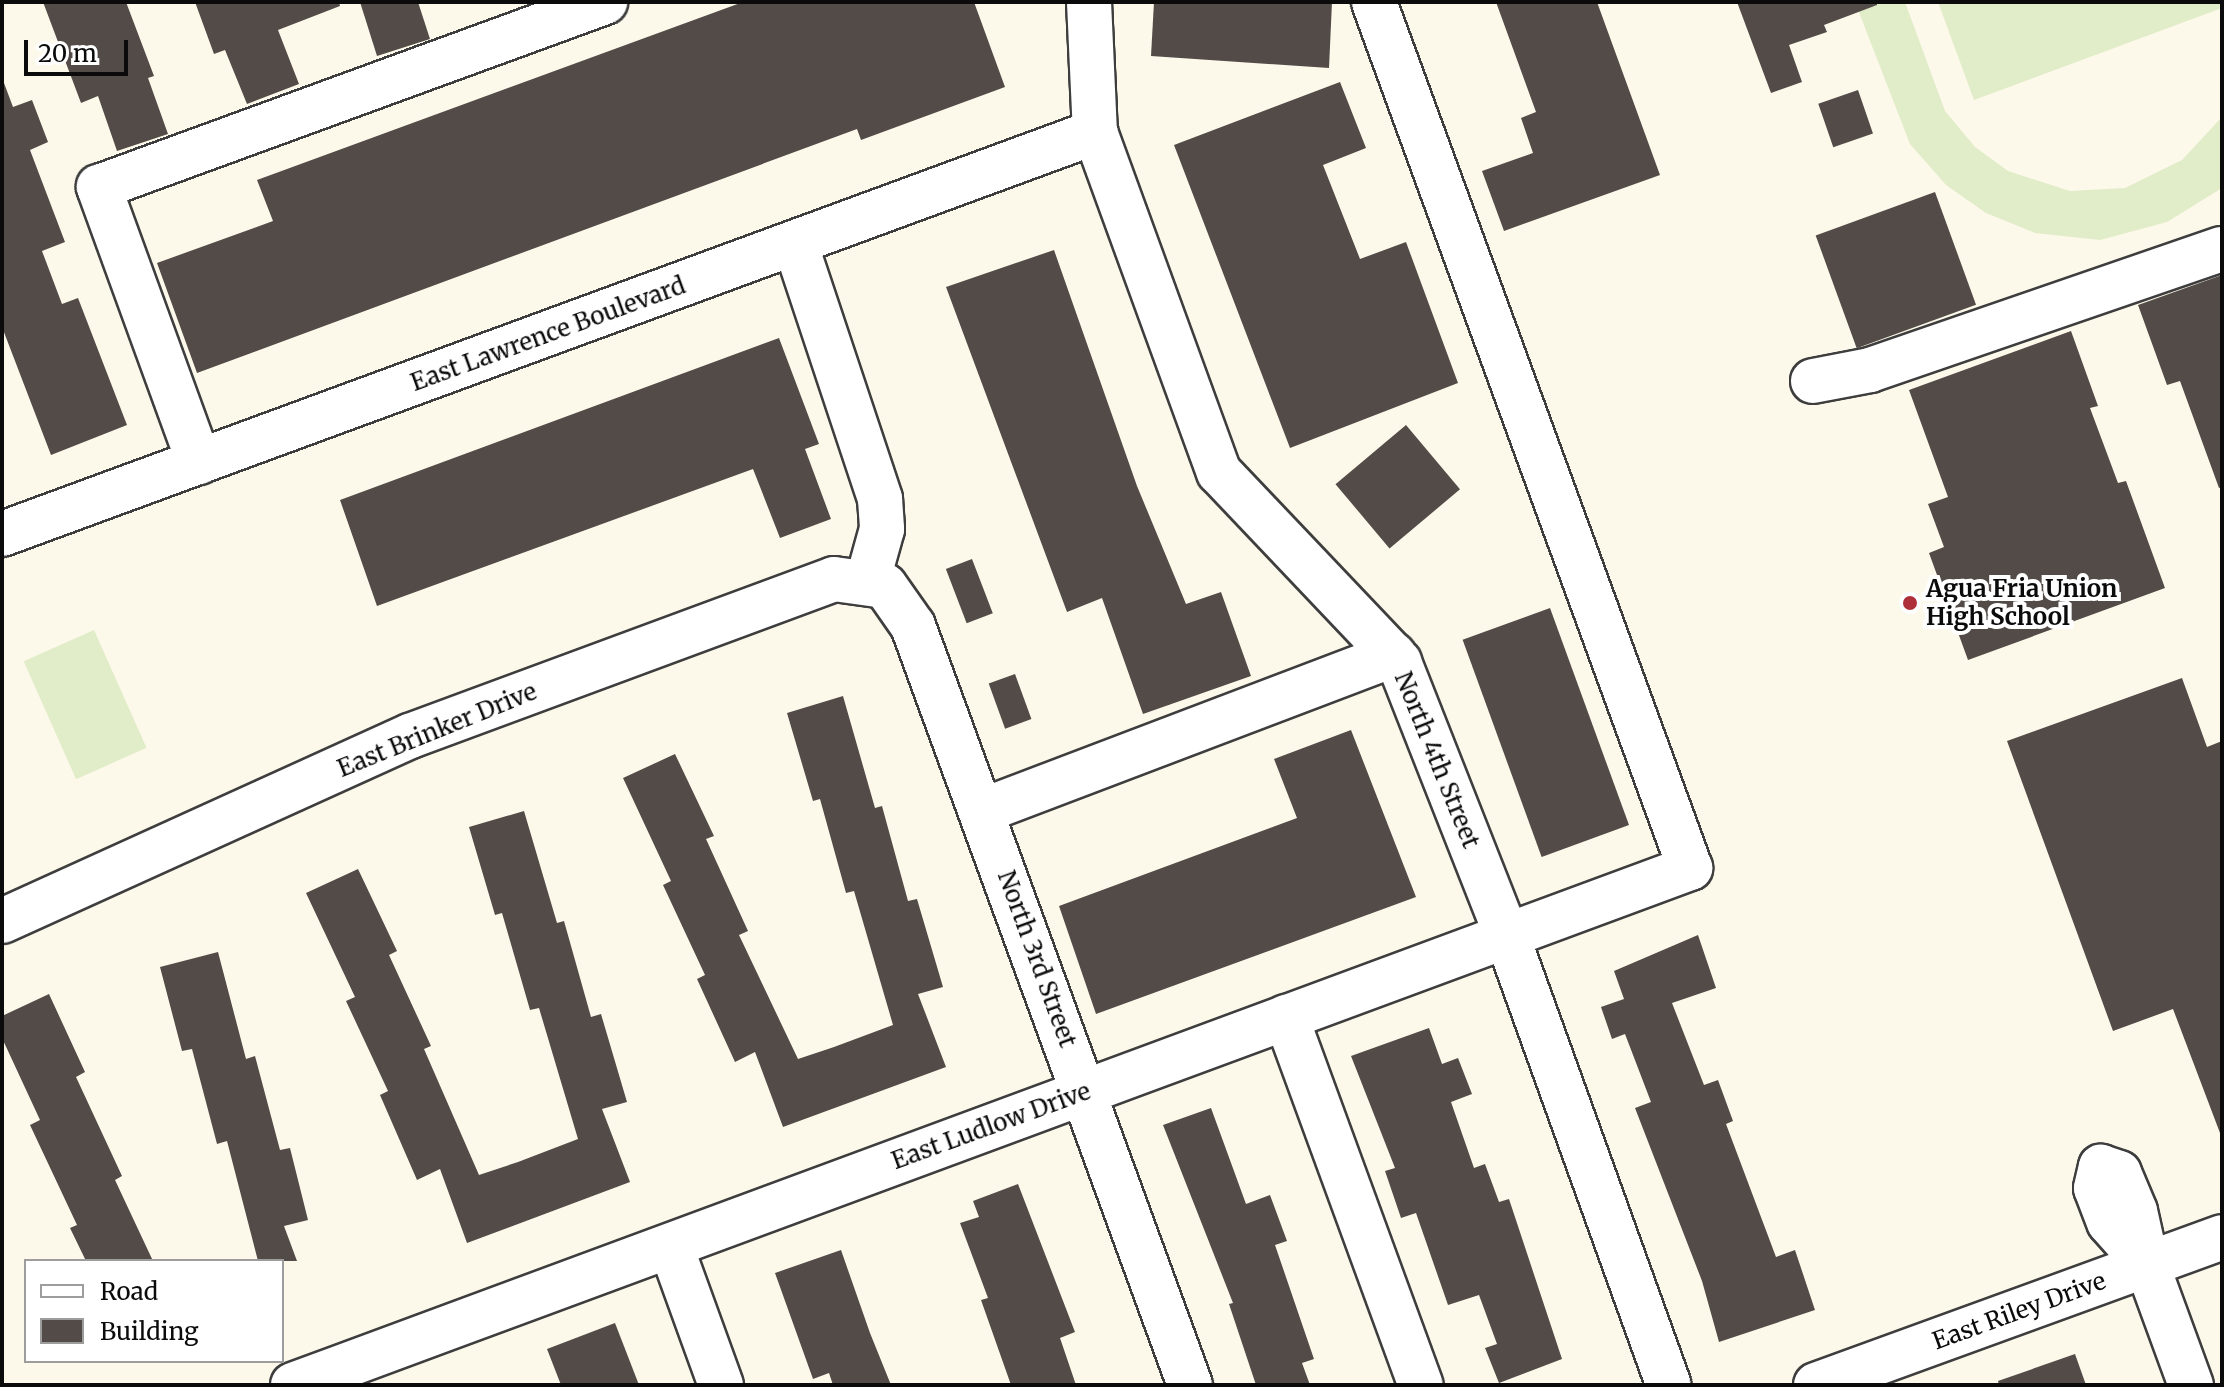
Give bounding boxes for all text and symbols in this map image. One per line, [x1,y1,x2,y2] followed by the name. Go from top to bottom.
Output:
[28,24,132,74] scale bar
[38,38,97,69] text: 20 m
[407,271,689,397] street label: East Lawrence Boulevard
[1926,575,2117,631] place label: Agua Fria Union High School
[1901,594,1919,612] marker: Agua Fria Union High School
[1388,668,1486,852] street label: North 4th Street
[333,677,541,783] street label: East Brinker Drive
[992,867,1082,1051] street label: North 3rd Street
[888,1077,1094,1175] street label: East Ludlow Drive
[24,1259,284,1363] legend
[1928,1266,2110,1356] street label: East Riley Drive
[100,1276,158,1307] text: Road
[100,1316,199,1347] text: Building

